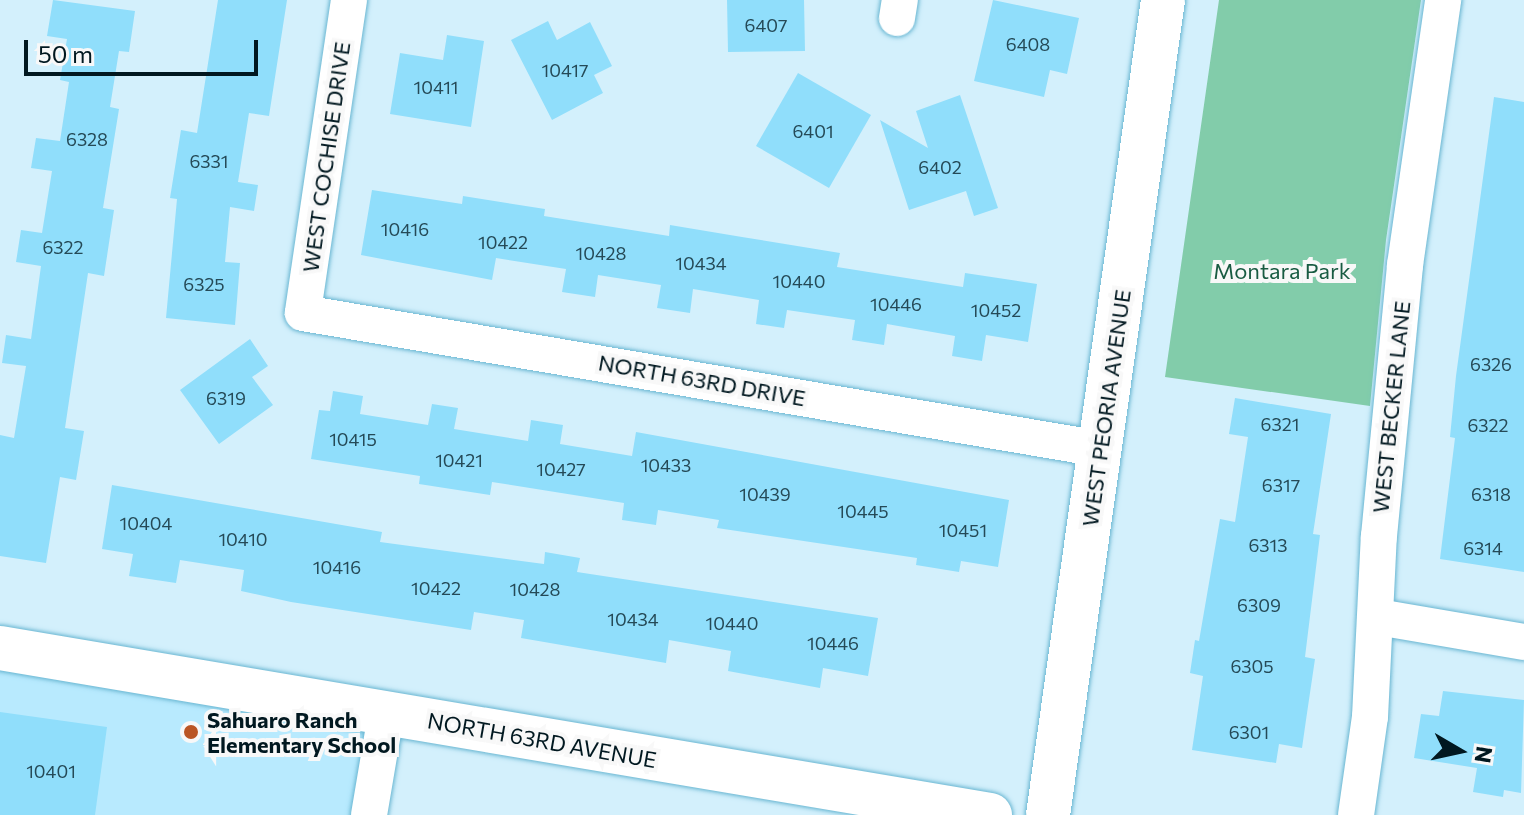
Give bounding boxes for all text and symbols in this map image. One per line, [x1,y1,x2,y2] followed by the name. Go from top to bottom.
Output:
[745,14,787,36] house number: 6407
[28,24,262,74] scale bar
[1006,33,1050,55] house number: 6408
[38,39,93,68] text: 50 m
[297,40,355,274] street label: WEST COCHISE DRIVE
[542,59,588,81] house number: 10417
[413,76,459,98] house number: 10411
[792,120,834,142] house number: 6401
[66,128,108,150] house number: 6328
[189,150,229,172] house number: 6331
[918,156,962,178] house number: 6402
[381,218,429,240] house number: 10416
[478,231,528,253] house number: 10422
[42,236,84,258] house number: 6322
[576,242,626,264] house number: 10428
[675,252,727,274] house number: 10434
[1213,258,1351,284] park label: Montara Park
[773,270,825,292] house number: 10440
[183,273,225,295] house number: 6325
[1076,288,1136,528] street label: WEST PEORIA AVENUE
[870,293,922,315] house number: 10446
[971,299,1021,321] house number: 10452
[1367,300,1415,514] street label: WEST BECKER LANE
[596,349,808,411] street label: NORTH 63RD DRIVE
[1470,353,1512,375] house number: 6326
[206,387,246,409] house number: 6319
[1261,413,1299,435] house number: 6321
[1467,414,1509,436] house number: 6322
[329,428,377,450] house number: 10415
[435,449,483,471] house number: 10421
[641,454,691,476] house number: 10433
[536,458,586,480] house number: 10427
[1262,474,1300,496] house number: 6317
[739,483,791,505] house number: 10439
[1471,483,1511,505] house number: 6318
[837,500,889,522] house number: 10445
[120,512,172,534] house number: 10404
[939,519,987,541] house number: 10451
[218,528,268,550] house number: 10410
[1248,534,1288,556] house number: 6313
[1463,537,1503,559] house number: 6314
[313,556,361,578] house number: 10416
[411,577,461,599] house number: 10422
[510,578,560,600] house number: 10428
[1237,594,1281,616] house number: 6309
[607,608,659,630] house number: 10434
[706,612,758,634] house number: 10440
[807,632,859,654] house number: 10446
[1230,655,1274,677] house number: 6305
[207,706,396,758] place label: Sahuaro Ranch Elementary School
[425,707,659,773] street label: NORTH 63RD AVENUE
[1420,711,1500,791] north arrow
[1229,721,1269,743] house number: 6301
[182,723,200,741] marker: Sahuaro Ranch Elementary School
[1470,745,1499,765] text: N
[26,760,76,782] house number: 10401

